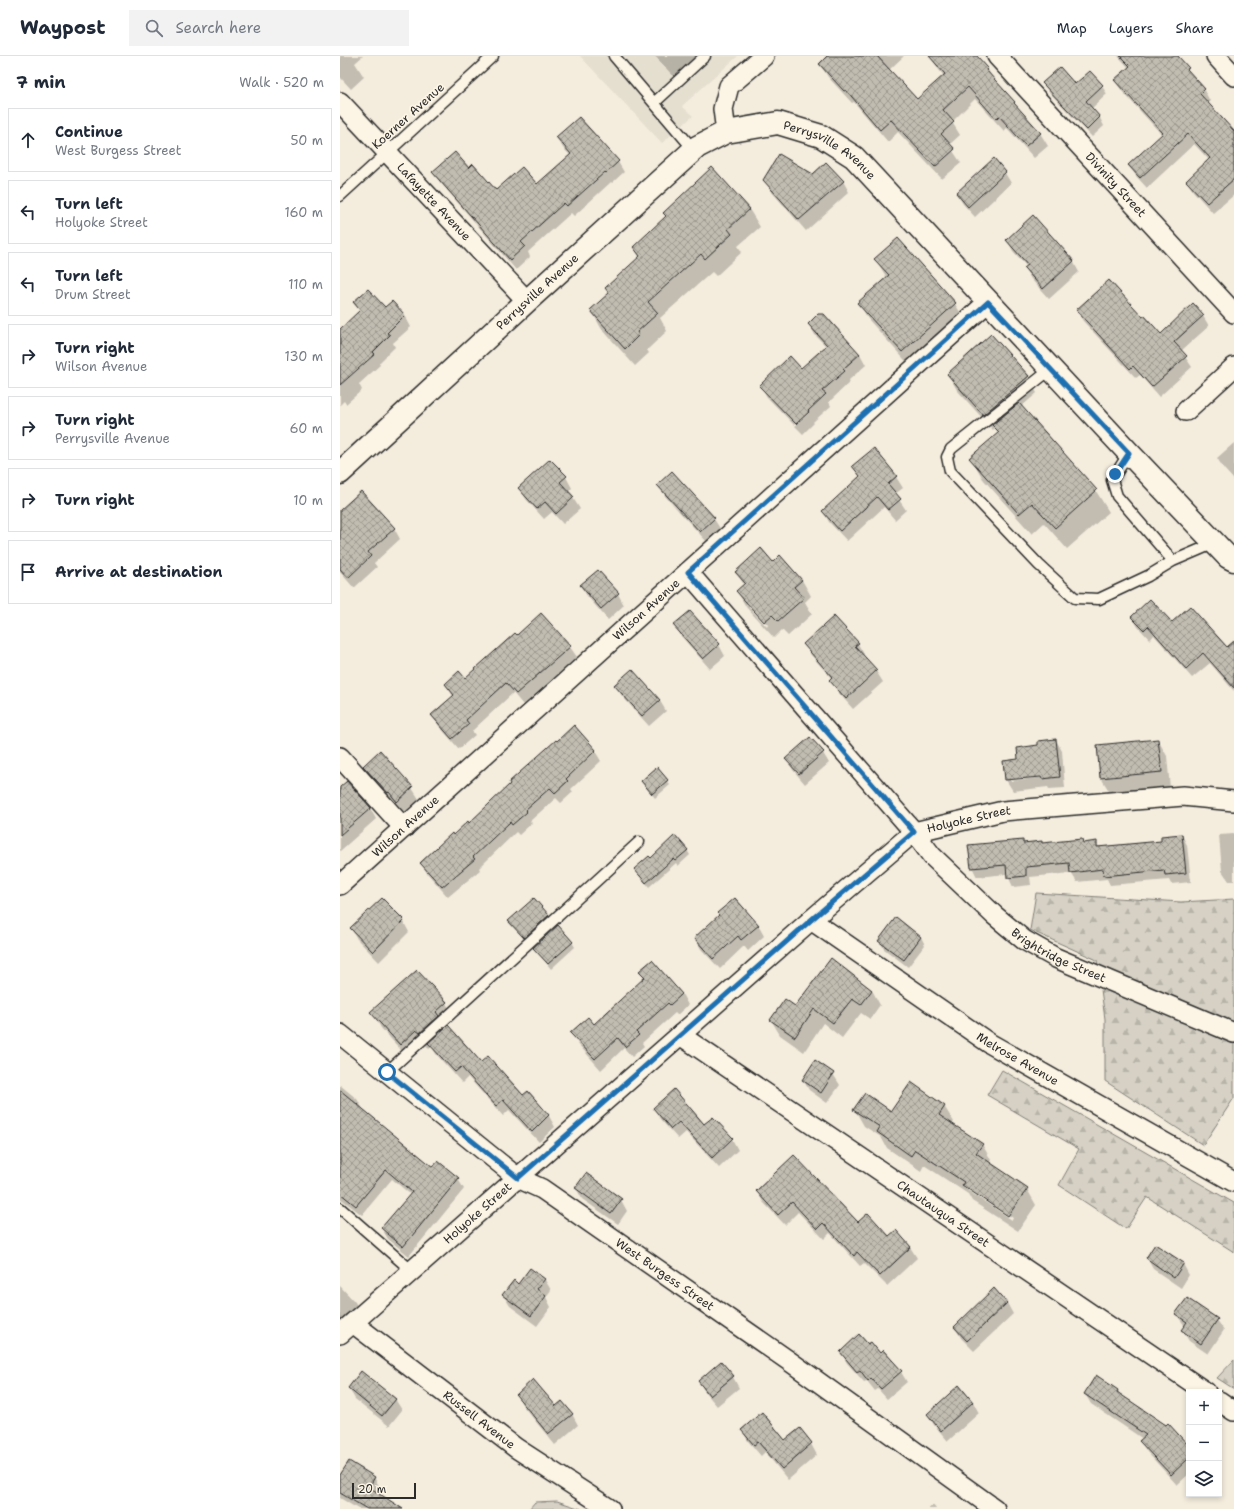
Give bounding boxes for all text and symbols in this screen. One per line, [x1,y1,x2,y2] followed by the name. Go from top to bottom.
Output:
[129,10,409,46] search box
[20,15,105,40] text: Waypost
[143,17,165,39] icon: search
[175,18,261,38] text: Search here
[1057,19,1087,37] text: Map
[1109,19,1153,37] text: Layers
[1175,19,1214,37] text: Share
[16,71,66,93] text: 7 min
[239,74,324,91] text: Walk · 520 m
[368,79,448,153] street label: Koerner Avenue
[781,117,879,183] street label: Perrysville Avenue
[55,122,123,142] text: Continue
[17,129,39,151] icon: ahead
[290,132,323,149] text: 50 m
[55,142,181,159] text: West Burgess Street
[1082,149,1150,220] street label: Divinity Street
[393,159,475,244] street label: Lafayette Avenue
[55,194,123,214] text: Turn left
[17,201,39,223] icon: left
[285,204,323,221] text: 160 m
[55,214,148,231] text: Holyoke Street
[493,250,582,333] street label: Perrysville Avenue
[55,266,123,286] text: Turn left
[17,273,39,295] icon: left
[288,276,323,293] text: 110 m
[55,286,131,303] text: Drum Street
[55,338,135,358] text: Turn right
[17,345,39,367] icon: right
[285,348,323,365] text: 130 m
[55,358,147,375] text: Wilson Avenue
[55,410,135,430] text: Turn right
[17,417,39,439] icon: right
[290,420,323,437] text: 60 m
[55,430,170,447] text: Perrysville Avenue
[1106,465,1124,483] route end
[17,489,39,511] icon: right
[55,490,135,510] text: Turn right
[293,492,323,509] text: 10 m
[17,561,39,583] icon: arrive
[55,562,223,582] text: Arrive at destination
[609,575,683,644] street label: Wilson Avenue
[368,792,443,861] street label: Wilson Avenue
[925,802,1012,837] street label: Holyoke Street
[1008,925,1108,986] street label: Brightridge Street
[973,1029,1062,1089] street label: Melrose Avenue
[378,1063,396,1081] route start
[894,1176,993,1251] street label: Chautauqua Street
[440,1179,515,1248] street label: Holyoke Street
[612,1235,717,1314] street label: West Burgess Street
[440,1387,519,1453] street label: Russell Avenue
[1186,1389,1222,1497] map controls
[1186,1389,1222,1425] button: +
[1186,1425,1222,1461] button: −
[1186,1461,1222,1497] button: layers
[352,1481,416,1500] scale bar
[358,1482,386,1497] text: 20 m

